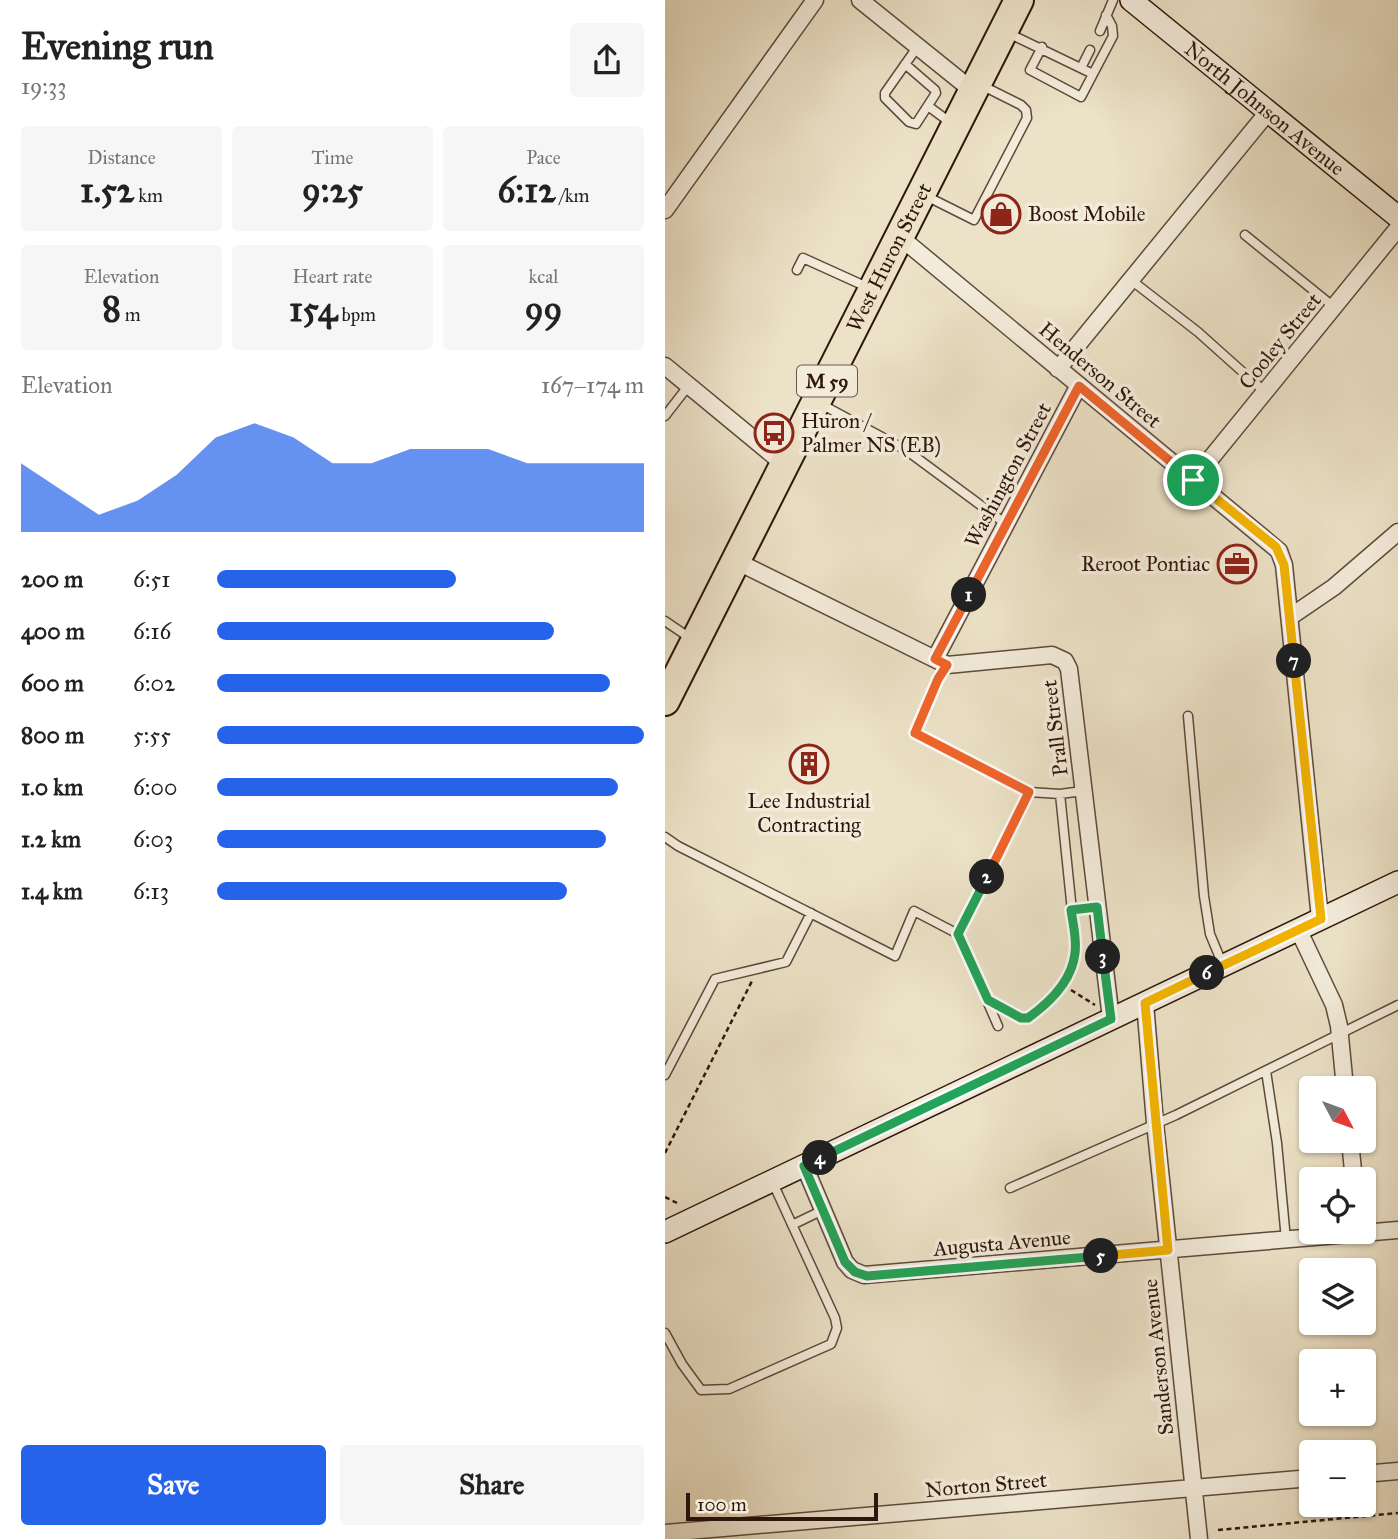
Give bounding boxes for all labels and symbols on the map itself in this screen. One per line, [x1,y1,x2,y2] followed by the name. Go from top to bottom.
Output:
[1179,36,1350,181] street label: North Johnson Avenue
[841,178,938,336] street label: West Huron Street
[980,193,1022,235] shop icon: Boost Mobile
[1028,201,1146,227] place label: Boost Mobile
[1233,287,1327,394] street label: Cooley Street
[1034,316,1167,434] street label: Henderson Street
[797,366,857,396] road number: M 59
[959,398,1057,552] street label: Washington Street
[801,408,941,458] place label: Huron / Palmer NS (EB)
[753,412,795,454] bus stop icon: Huron / Palmer NS (EB)
[1163,450,1223,510] pin
[1216,543,1258,585] office icon: Reroot Pontiac
[1081,551,1210,577] place label: Reroot Pontiac
[951,578,987,612] pin: 1
[1277,644,1311,678] pin: 7
[1036,678,1074,778] street label: Prall Street
[788,743,830,785] building icon: Lee Industrial Contracting
[748,788,871,838] place label: Lee Industrial Contracting
[969,860,1005,894] pin: 2
[1085,940,1121,974] pin: 3
[1189,956,1225,990] pin: 6
[1299,1076,1375,1153] north arrow
[803,1140,837,1176] pin: 4
[931,1224,1072,1262] street label: Augusta Avenue
[1083,1238,1118,1274] pin: 5
[1137,1277,1179,1436] street label: Sanderson Avenue
[924,1467,1049,1503] street label: Norton Street
[686,1490,879,1522] scale bar

